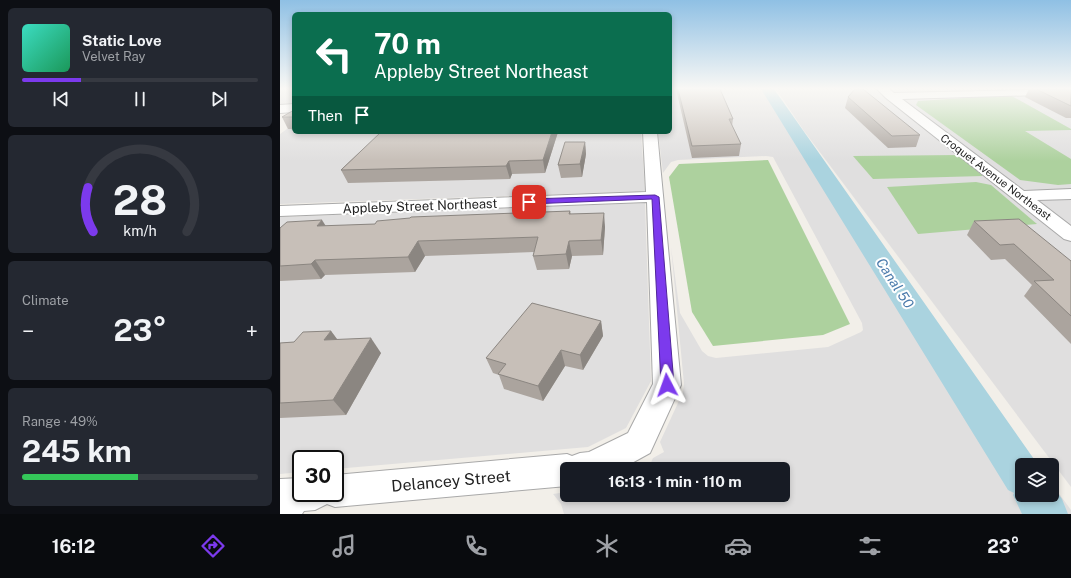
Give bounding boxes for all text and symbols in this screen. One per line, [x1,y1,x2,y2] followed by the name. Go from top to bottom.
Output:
[374,27,441,60] text: 70 m
[308,28,360,80] icon: left
[82,32,162,49] text: Static Love
[82,49,146,64] text: Velvet Ray
[374,61,589,82] text: Appleby Street Northeast
[50,88,72,110] icon: previous
[129,88,151,110] icon: pause
[208,88,230,110] icon: next
[351,104,373,126] icon: arrive
[308,107,343,124] text: Then
[938,131,1054,223] street label: Croquet Avenue Northeast
[113,175,167,224] text: 28
[512,185,546,219] pin
[518,191,540,213] icon: arrive
[342,196,498,216] street label: Appleby Street Northeast
[123,221,157,238] text: km/h
[873,255,917,312] water label: Canal 50
[22,293,69,308] text: Climate
[113,312,167,348] text: 23°
[22,318,34,344] text: −
[246,318,258,344] text: +
[646,364,688,406] position arrow
[22,414,98,429] text: Range · 49%
[22,433,132,469] text: 245 km
[292,450,344,502] speed limit sign: 30
[1015,458,1059,502] map controls
[1015,458,1059,502] button: layers
[391,466,511,496] street label: Delancey Street
[608,473,742,490] text: 16:13 · 1 min · 110 m
[199,532,227,560] icon: directions
[330,532,358,560] icon: music
[462,532,490,560] icon: phone
[593,532,621,560] icon: climate
[724,532,752,560] icon: car
[856,532,884,560] icon: filters
[52,536,95,557] text: 16:12
[987,536,1019,557] text: 23°

